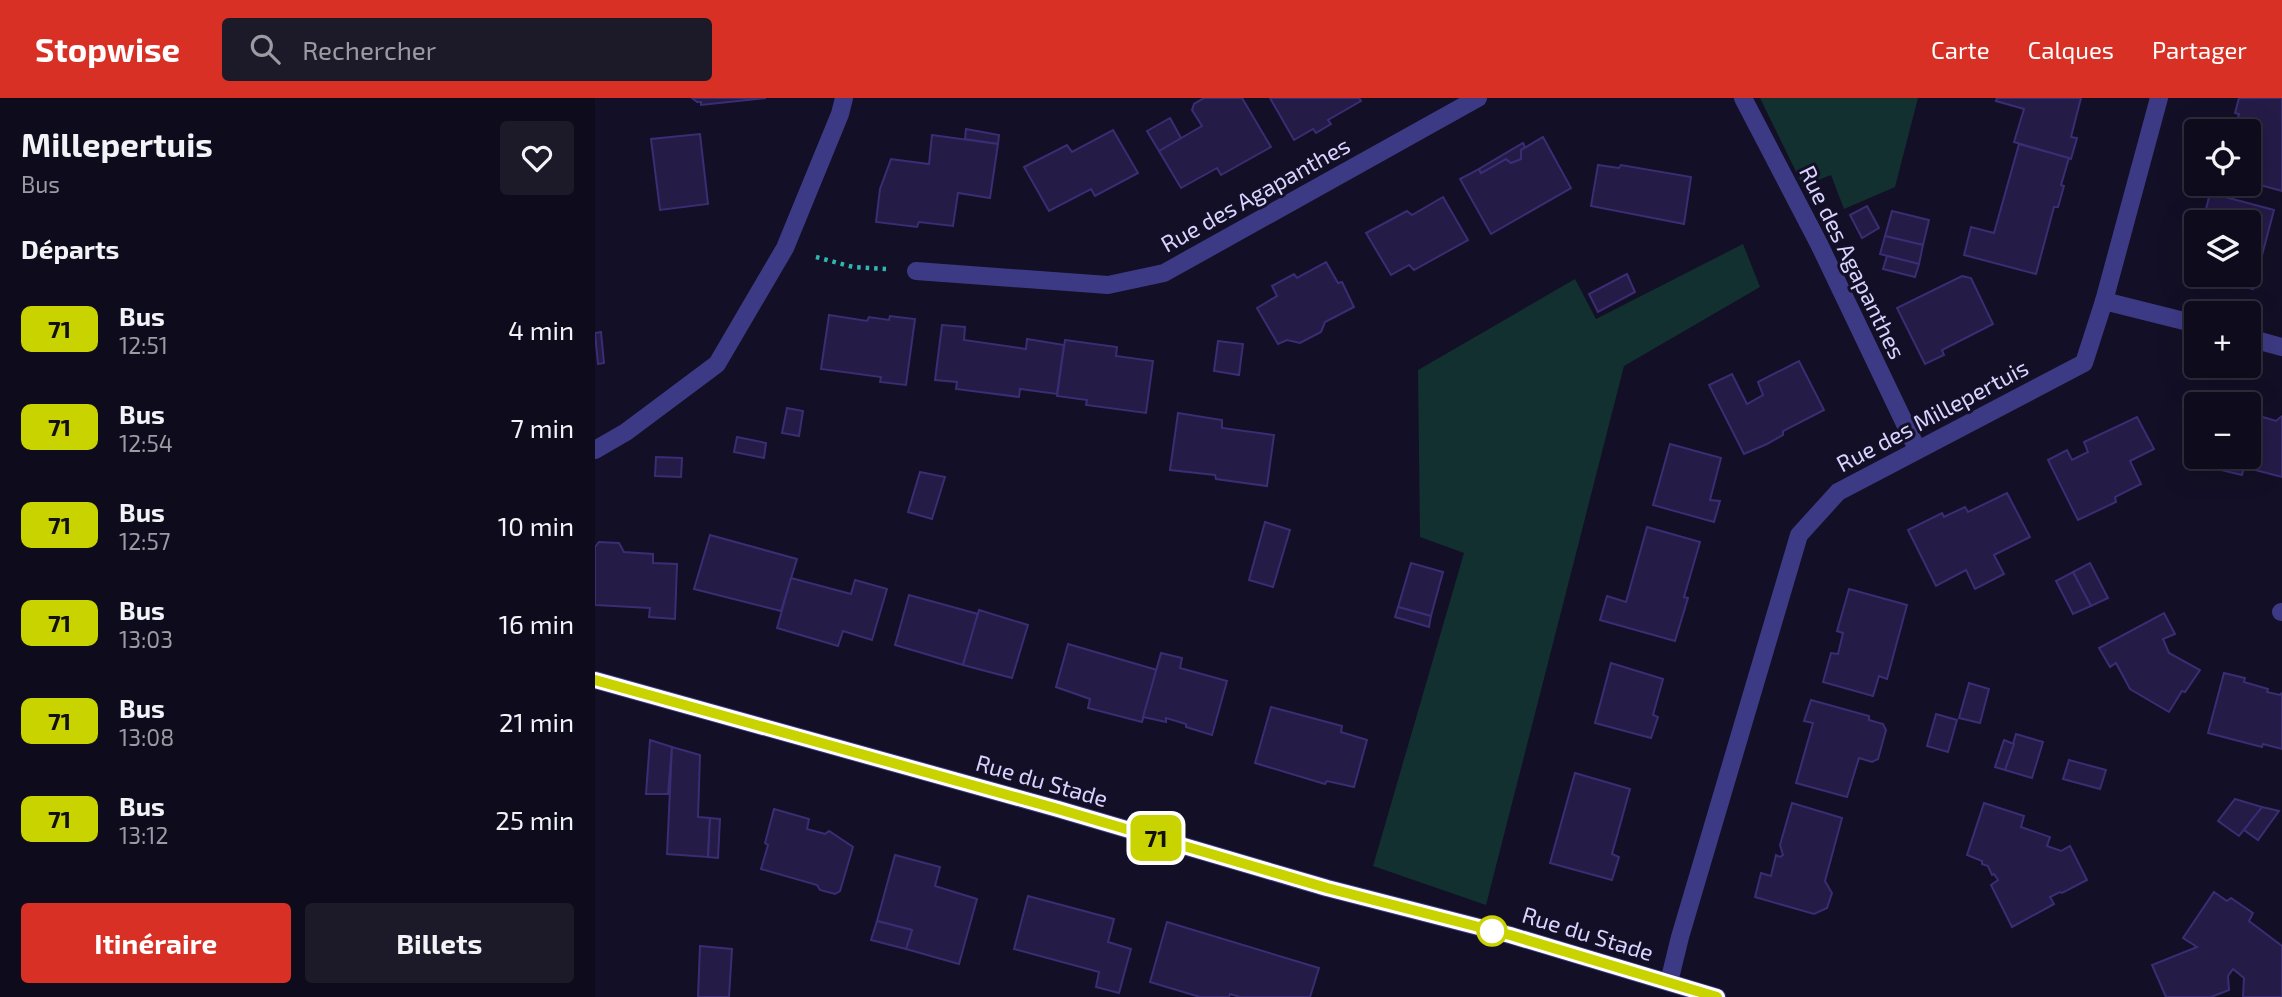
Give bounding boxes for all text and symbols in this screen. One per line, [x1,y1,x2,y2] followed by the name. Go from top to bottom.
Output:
[222,18,712,81] search box
[35,29,180,69] text: Stopwise
[246,30,284,68] icon: search
[302,34,436,65] text: Rechercher
[1931,35,1990,64] text: Carte
[2028,35,2114,64] text: Calques
[2152,35,2247,64] text: Partager
[2184,119,2261,469] map controls
[2184,119,2261,196] button: locate
[500,121,574,195] button: heart
[21,124,213,164] text: Millepertuis
[1156,130,1354,258] street label: Rue des Agapanthes
[1794,161,1912,363] street label: Rue des Agapanthes
[21,170,60,198] text: Bus
[2184,210,2261,287] button: layers
[21,233,119,264] text: Départs
[119,300,165,331] text: Bus
[2184,301,2261,378] button: +
[48,314,71,343] text: 71
[508,314,574,345] text: 4 min
[119,331,168,359] text: 12:51
[1831,353,2033,477] street label: Rue des Millepertuis
[2184,392,2261,469] button: −
[119,398,165,429] text: Bus
[48,412,71,441] text: 71
[511,412,574,443] text: 7 min
[119,429,173,457] text: 12:54
[119,496,165,527] text: Bus
[48,510,71,539] text: 71
[498,510,574,541] text: 10 min
[119,527,171,555] text: 12:57
[119,594,165,625] text: Bus
[48,608,71,637] text: 71
[499,608,574,639] text: 16 min
[119,625,173,653] text: 13:03
[119,692,165,723] text: Bus
[48,706,71,735] text: 71
[499,706,574,737] text: 21 min
[119,723,174,751] text: 13:08
[973,748,1111,812] street label: Rue du Stade
[119,790,165,821] text: Bus
[48,804,71,833] text: 71
[495,804,574,835] text: 25 min
[1125,815,1187,861] line badge: 71
[119,821,168,849] text: 13:12
[1144,823,1168,852] text: 71
[1519,900,1657,966] street label: Rue du Stade
[21,903,291,983] button: Itinéraire
[305,903,574,983] button: Billets
[1477,916,1507,946] unlabelled marker

